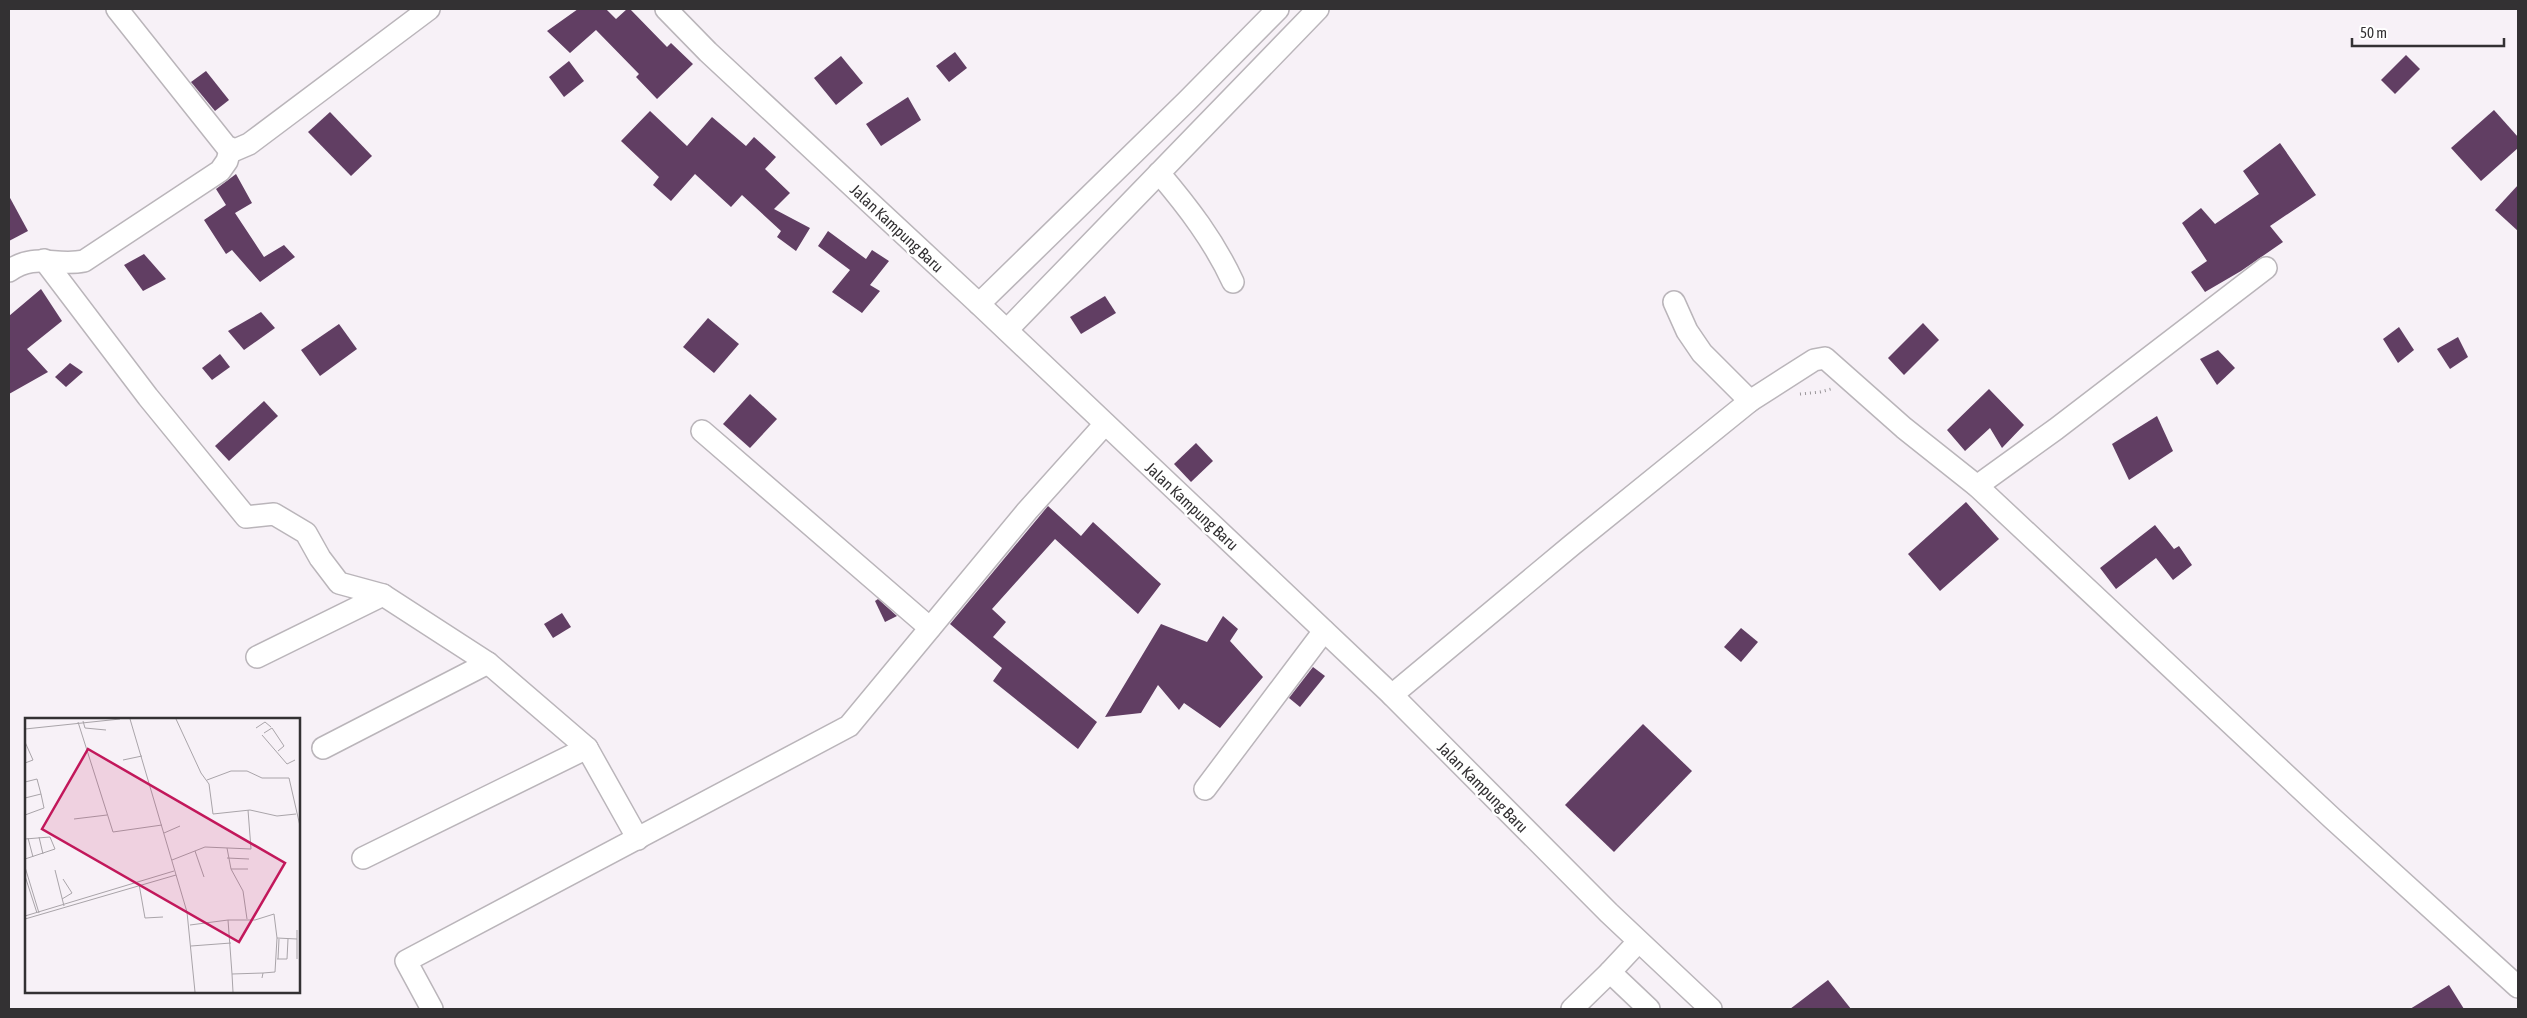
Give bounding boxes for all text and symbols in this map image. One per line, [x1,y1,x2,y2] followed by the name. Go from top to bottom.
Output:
[2352,15,2504,47] scale bar
[2360,24,2387,41] text: 50 m
[846,180,947,276] street label: Jalan Kampung Baru
[1141,458,1242,554] street label: Jalan Kampung Baru
[25,718,300,993] inset map
[1433,738,1532,837] street label: Jalan Kampung Baru

